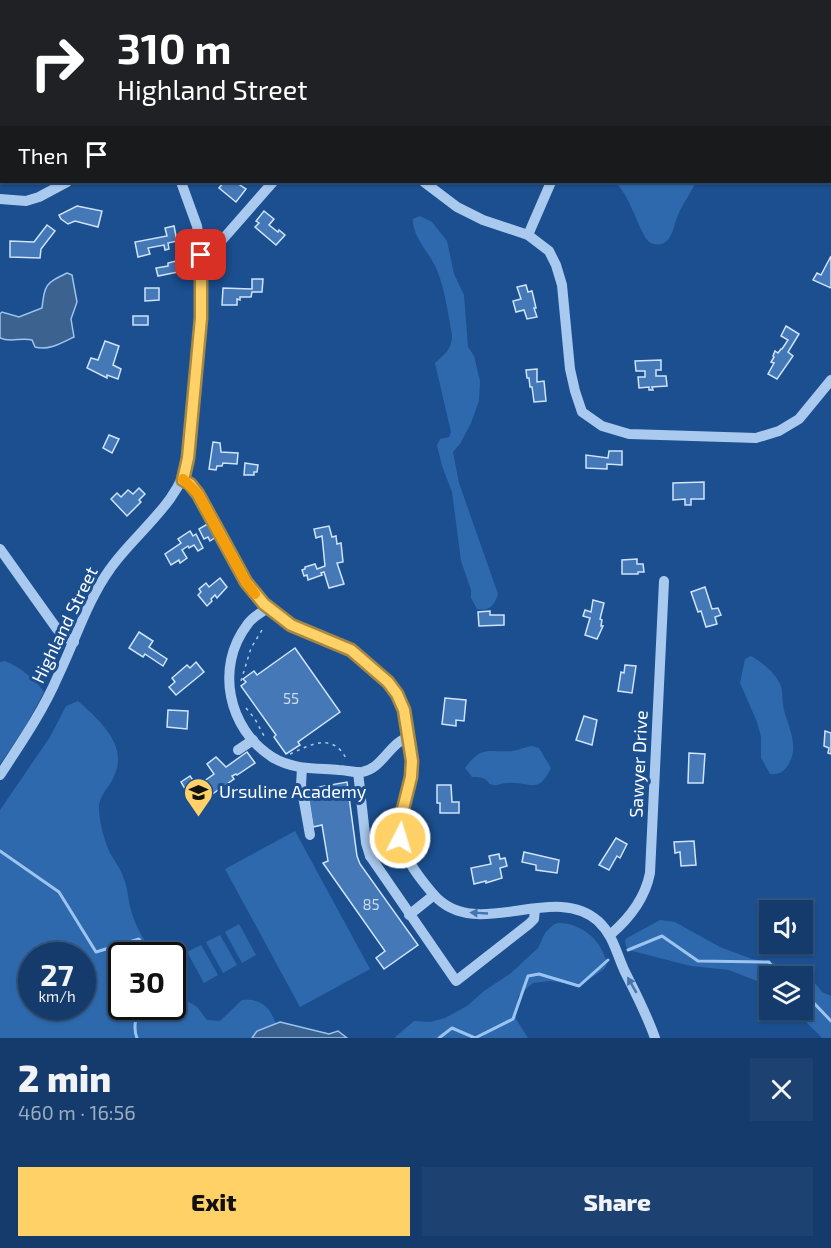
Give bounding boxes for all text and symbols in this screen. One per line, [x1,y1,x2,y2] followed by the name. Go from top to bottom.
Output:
[117,22,232,72] text: 310 m
[18,24,96,102] icon: right
[117,73,308,105] text: Highland Street
[80,138,113,171] icon: arrive
[18,142,68,168] text: Then
[175,229,226,280] pin
[184,238,217,271] icon: arrive
[26,563,102,686] street label: Highland Street
[283,689,299,707] house number: 55
[624,710,652,818] street label: Sawyer Drive
[182,776,214,818] school or university icon: Ursuline Academy
[219,780,367,802] place label: Ursuline Academy
[368,806,432,870] position arrow
[362,895,380,913] house number: 85
[759,900,813,1020] map controls
[759,900,813,954] button: sound
[470,908,489,917] one-way arrow
[108,942,186,1020] speed limit sign: 30
[40,956,74,992] text: 27
[759,966,813,1020] button: layers
[627,976,637,993] one-way arrow
[38,987,76,1005] text: km/h
[18,1056,111,1099] text: 2 min
[750,1058,813,1121] button: close
[18,1100,136,1124] text: 460 m · 16:56
[18,1167,410,1236] button: Exit
[422,1167,813,1236] button: Share

